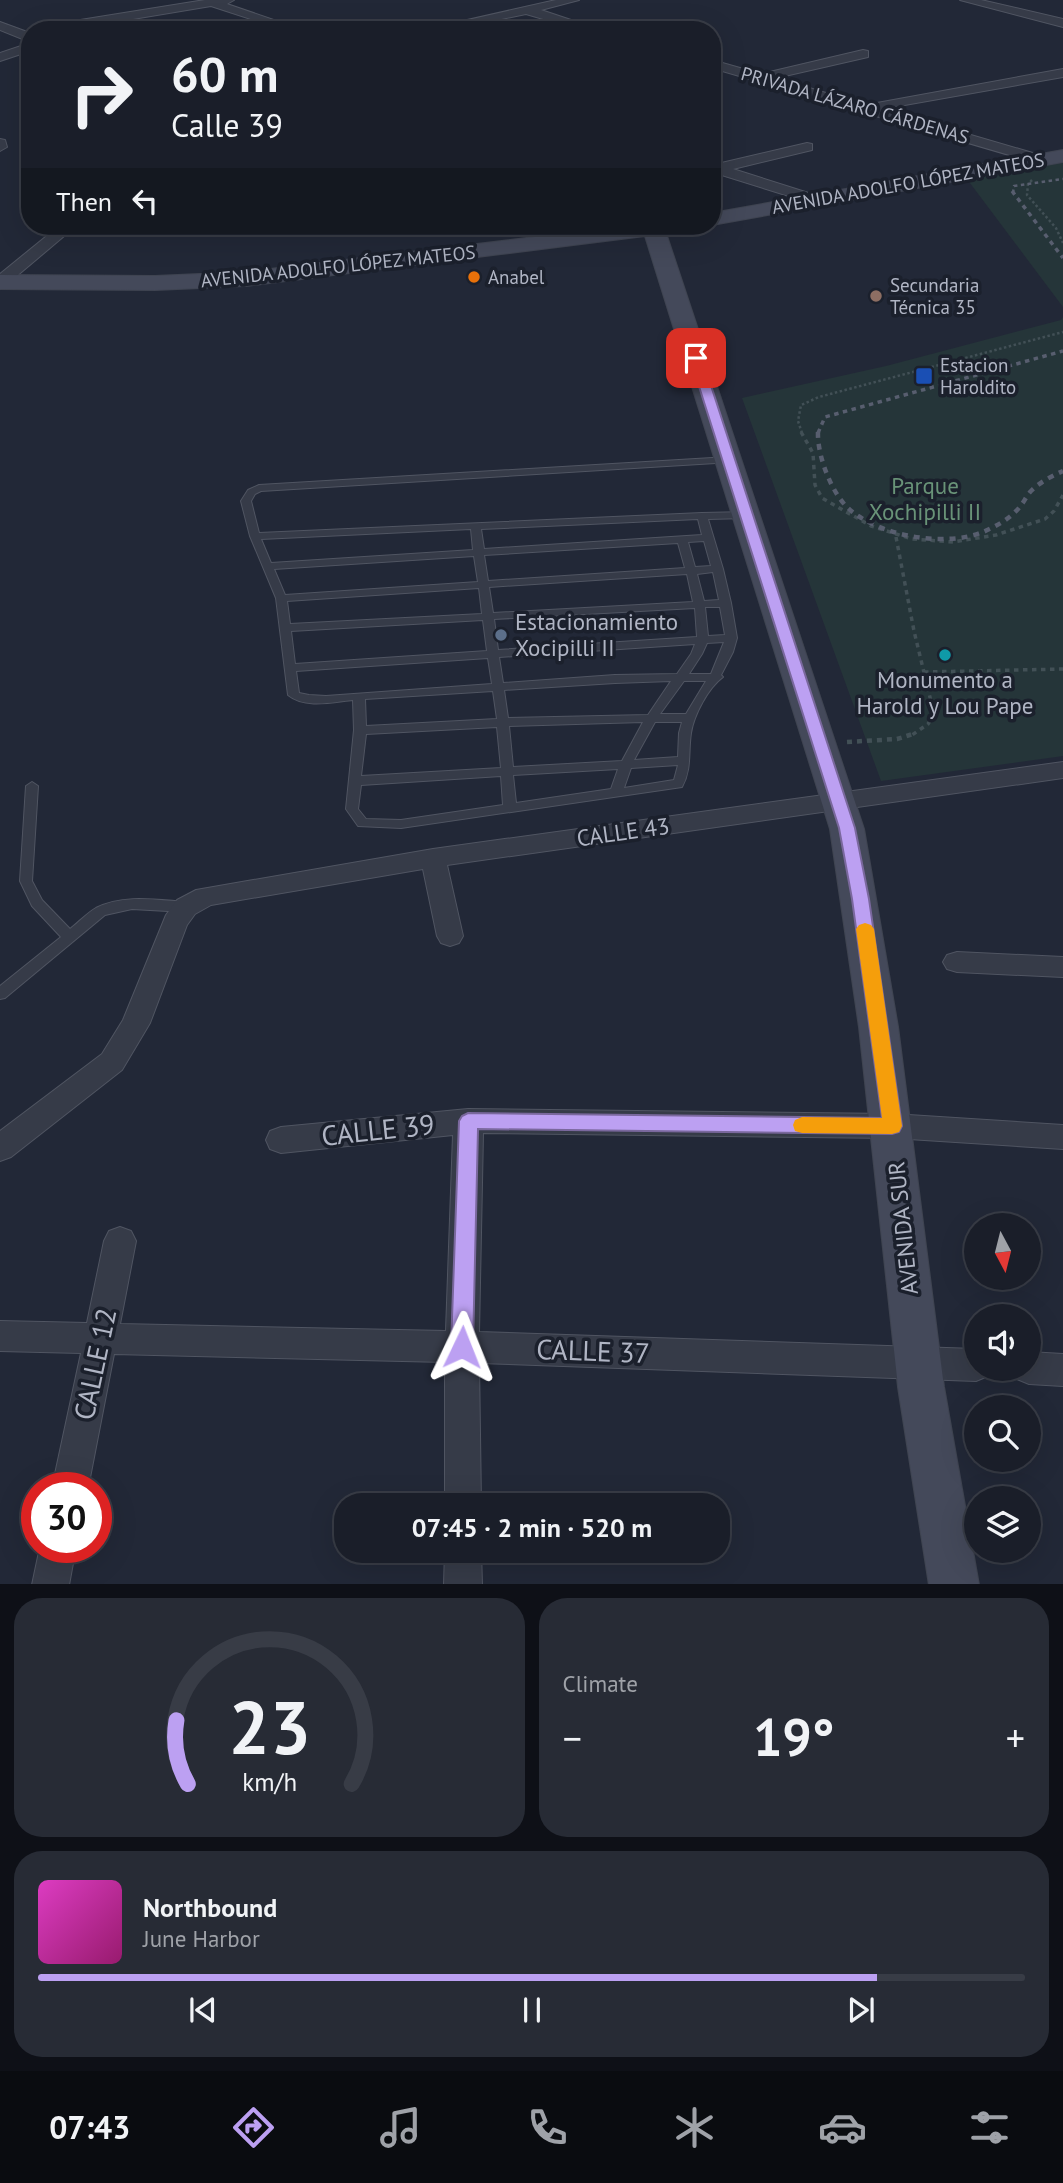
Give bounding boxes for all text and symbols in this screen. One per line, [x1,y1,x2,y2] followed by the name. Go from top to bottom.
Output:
[171,42,278,106] text: 60 m
[56,49,147,140] icon: right
[738,61,972,149] street label: PRIVADA LÁZARO CÁRDENAS
[171,104,283,146] text: Calle 39
[770,147,1046,219] street label: AVENIDA ADOLFO LÓPEZ MATEOS
[126,182,164,220] icon: left
[56,185,112,218] text: Then
[199,240,477,292] street label: AVENIDA ADOLFO LÓPEZ MATEOS
[488,265,545,289] place label: Anabel
[466,269,482,285] marker: Anabel
[890,273,979,319] place label: Secundaria Técnica 35
[868,288,884,304] marker: Secundaria Técnica 35
[666,328,726,388] pin
[677,339,715,377] icon: arrive
[940,353,1016,399] place label: Estacion Haroldito
[914,366,934,386] marker: Estacion Haroldito
[869,471,981,526] park label: Parque Xochipilli II
[515,607,678,662] place label: Estacionamiento Xocipilli II
[493,627,509,643] marker: Estacionamiento Xocipilli II
[937,647,953,663] marker: Monumento a Harold y Lou Pape
[857,665,1033,720] place label: Monumento a Harold y Lou Pape
[575,811,671,852] street label: CALLE 43
[320,1105,436,1154] street label: CALLE 39
[881,1160,924,1296] street label: AVENIDA SUR
[964,1213,1041,1290] north arrow
[964,1213,1041,1563] map controls
[964,1304,1041,1381] button: sound
[65,1305,124,1423] street label: CALLE 12
[425,1310,499,1384] position arrow
[536,1330,650,1371] street label: CALLE 37
[964,1395,1041,1472] button: search
[21,1472,112,1563] speed limit sign: 30
[964,1486,1041,1563] button: layers
[412,1511,652,1544] text: 07:45 · 2 min · 520 m
[563,1669,638,1698] text: Climate
[228,1680,311,1774] text: 23
[753,1703,835,1770] text: 19°
[563,1713,582,1762] text: −
[1006,1713,1025,1762] text: +
[242,1765,297,1797] text: km/h
[143,1891,277,1924] text: Northbound
[143,1924,260,1953] text: June Harbor
[184,1991,222,2029] icon: previous
[513,1991,551,2029] icon: pause
[842,1991,880,2029] icon: next
[229,2103,278,2152] icon: directions
[376,2103,425,2152] icon: music
[523,2103,572,2152] icon: phone
[670,2103,719,2152] icon: climate
[818,2103,867,2152] icon: car
[965,2103,1014,2152] icon: filters
[49,2106,130,2148] text: 07:43

